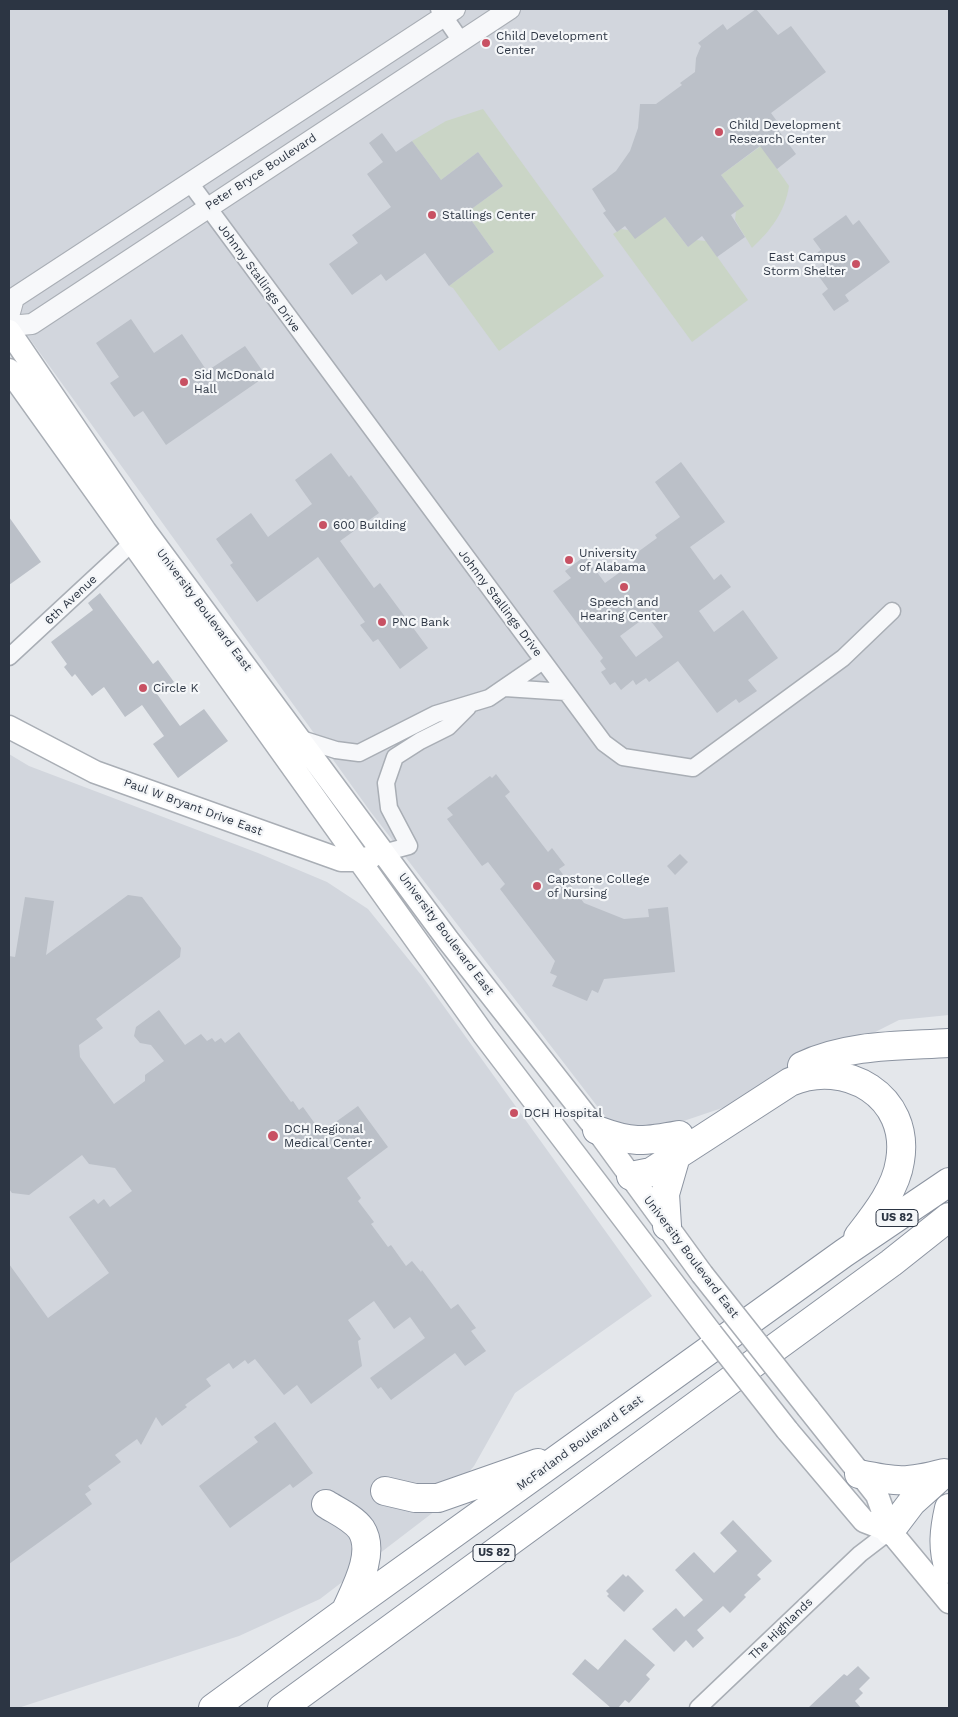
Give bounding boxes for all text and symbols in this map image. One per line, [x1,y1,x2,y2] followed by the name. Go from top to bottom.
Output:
[496,29,608,57] place label: Child Development Center
[480,37,492,49] marker: Child Development Center
[729,118,841,146] place label: Child Development Research Center
[713,126,725,138] marker: Child Development Research Center
[203,131,319,213] street label: Peter Bryce Boulevard
[442,208,536,222] place label: Stallings Center
[426,209,438,221] marker: Stallings Center
[215,221,303,335] street label: Johnny Stallings Drive
[763,250,846,278] place label: East Campus Storm Shelter
[850,258,862,270] marker: East Campus Storm Shelter
[194,368,275,396] place label: Sid McDonald Hall
[178,376,190,388] marker: Sid McDonald Hall
[333,518,406,532] place label: 600 Building
[317,519,329,531] marker: 600 Building
[153,546,255,674] street label: University Boulevard East
[579,546,646,574] place label: University of Alabama
[455,547,545,659] street label: Johnny Stallings Drive
[563,554,575,566] marker: University of Alabama
[42,572,100,628] street label: 6th Avenue
[618,581,630,593] marker: Speech and Hearing Center
[580,595,668,623] place label: Speech and Hearing Center
[392,615,449,629] place label: PNC Bank
[376,616,388,628] marker: PNC Bank
[153,681,198,695] place label: Circle K
[137,682,149,694] marker: Circle K
[122,775,264,839] street label: Paul W Bryant Drive East
[395,870,497,998] street label: University Boulevard East
[547,872,650,900] place label: Capstone College of Nursing
[531,880,543,892] marker: Capstone College of Nursing
[524,1106,602,1120] place label: DCH Hospital
[508,1107,520,1119] marker: DCH Hospital
[284,1122,372,1150] place label: DCH Regional Medical Center
[266,1129,280,1143] marker: DCH Regional Medical Center
[640,1193,742,1321] street label: University Boulevard East
[876,1210,918,1226] road number: US 82
[514,1392,646,1494] street label: McFarland Boulevard East
[473,1545,515,1562] road number: US 82
[746,1595,816,1663] street label: The Highlands

